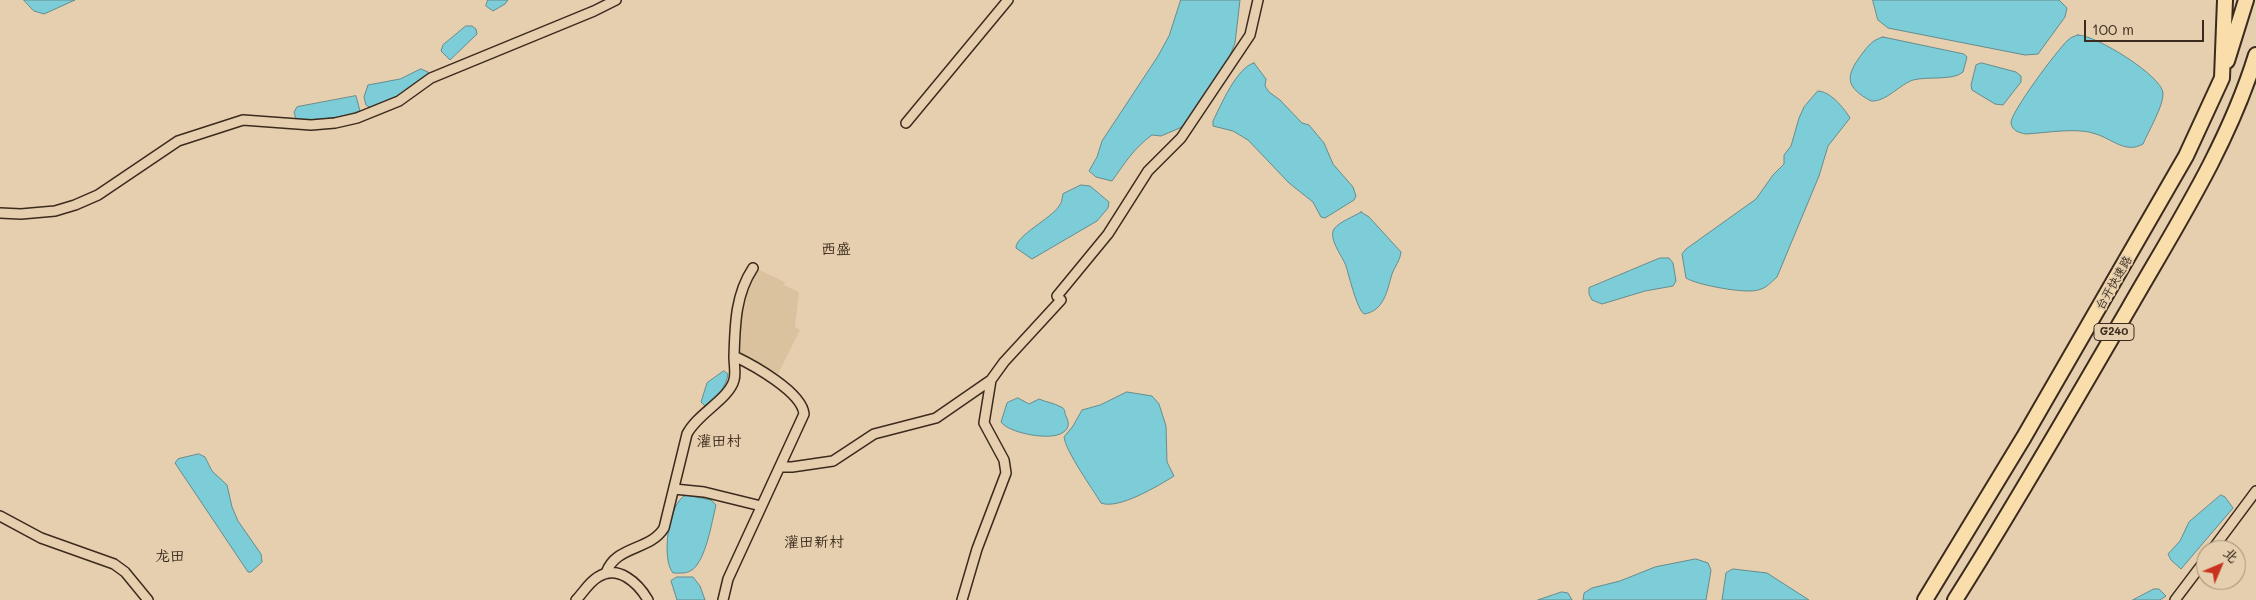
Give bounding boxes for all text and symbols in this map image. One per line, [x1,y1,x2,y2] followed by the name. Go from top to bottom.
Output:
[2086,10,2206,42] scale bar
[2092,19,2134,39] text: 100 m
[821,240,851,258] district label: 西盛
[2093,253,2135,313] street label: 台开快速路
[2094,324,2134,341] road number: G240
[697,432,741,450] district label: 灌田村
[784,533,844,551] district label: 灌田新村
[2196,540,2246,590] north arrow
[2220,543,2243,566] text: 北
[155,547,185,565] district label: 龙田

